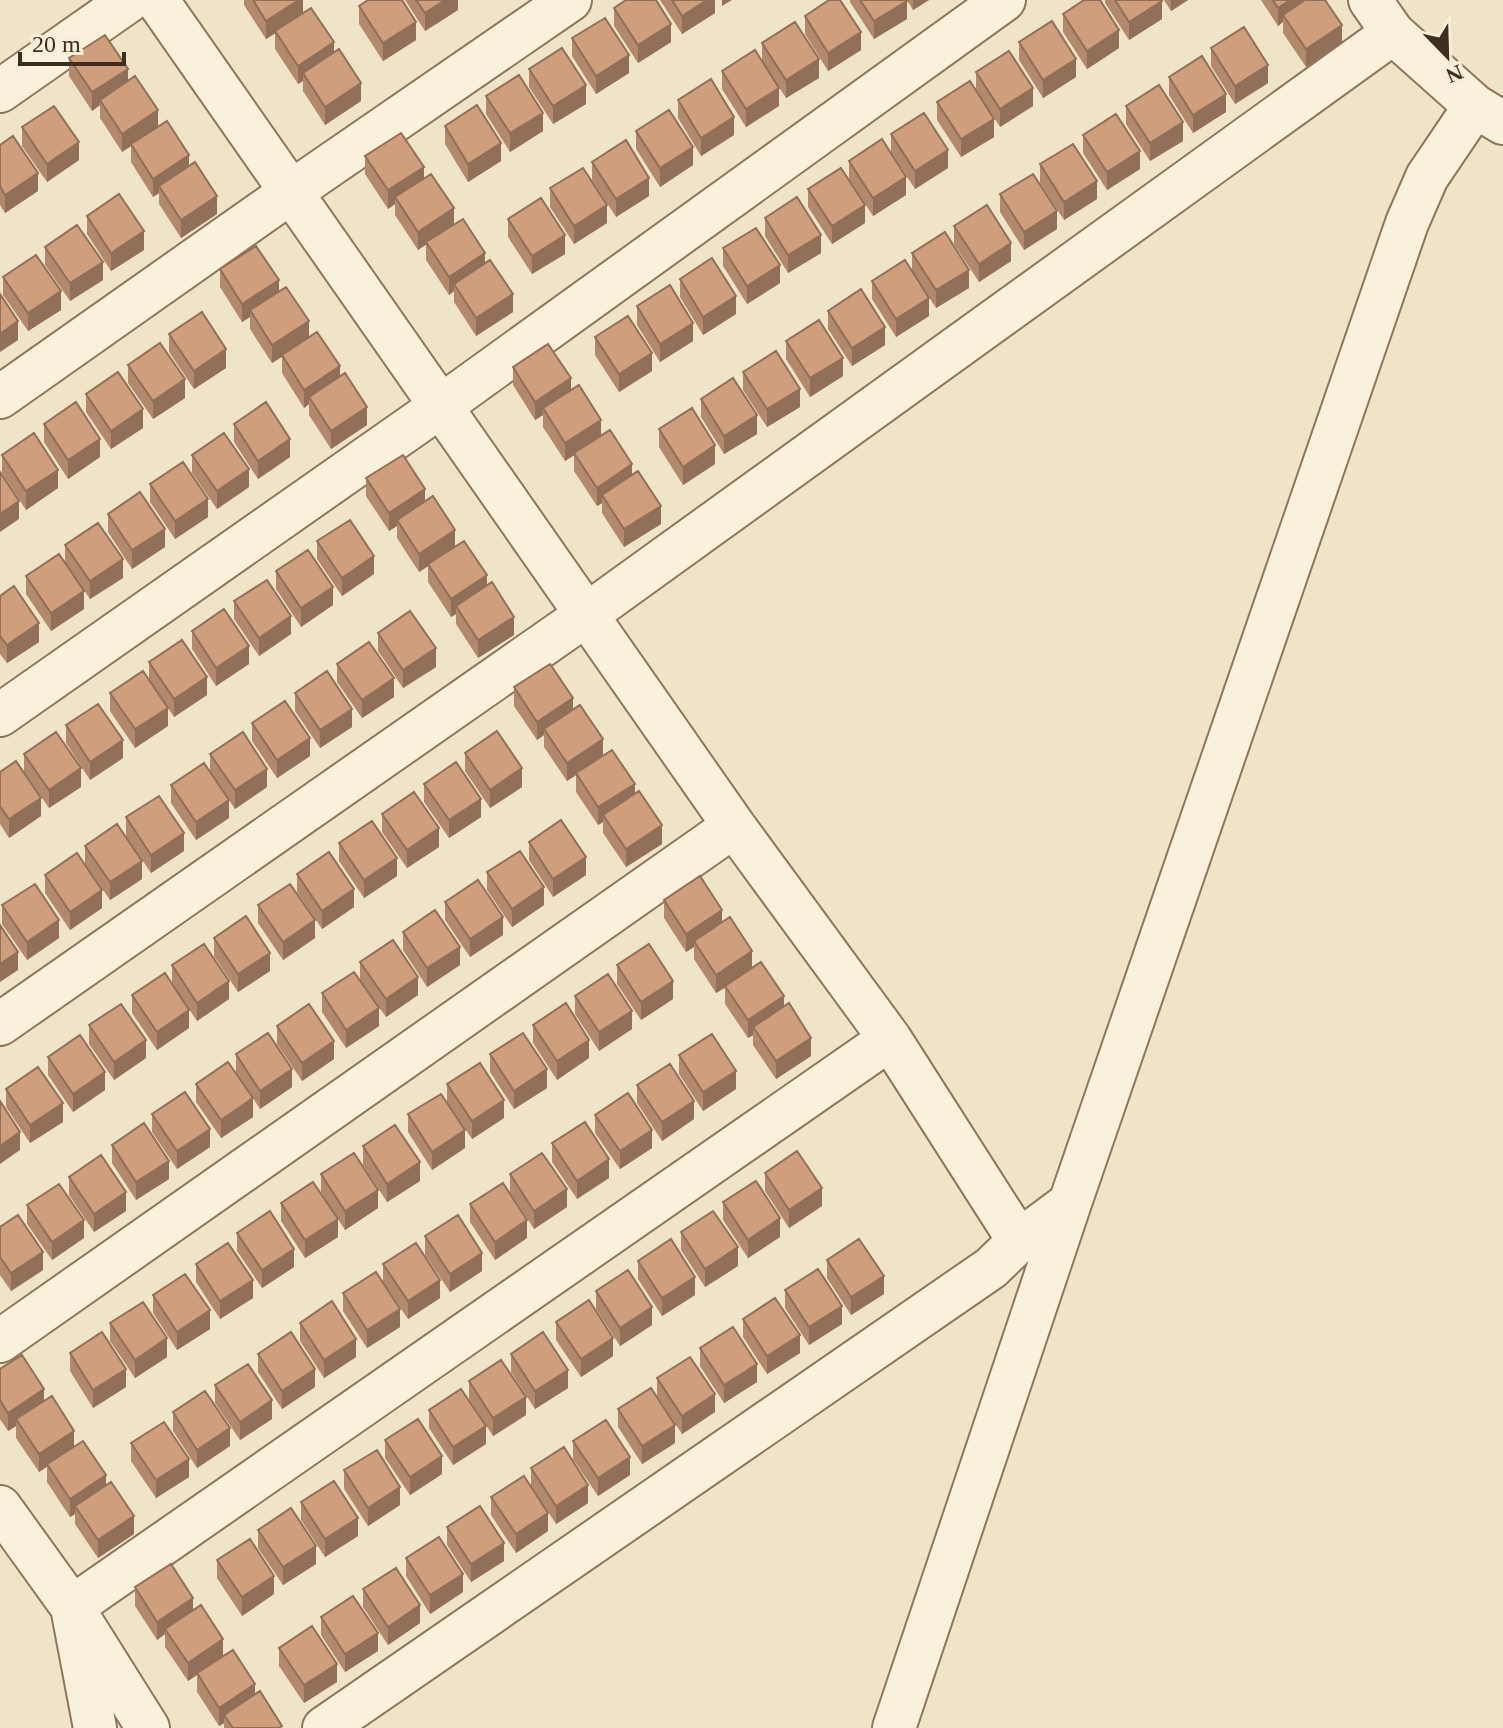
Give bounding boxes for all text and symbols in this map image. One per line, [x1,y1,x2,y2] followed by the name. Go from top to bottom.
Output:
[20,16,124,66] scale bar
[1407,16,1487,96] north arrow
[32,31,81,57] text: 20 m
[1442,59,1467,89] text: N

